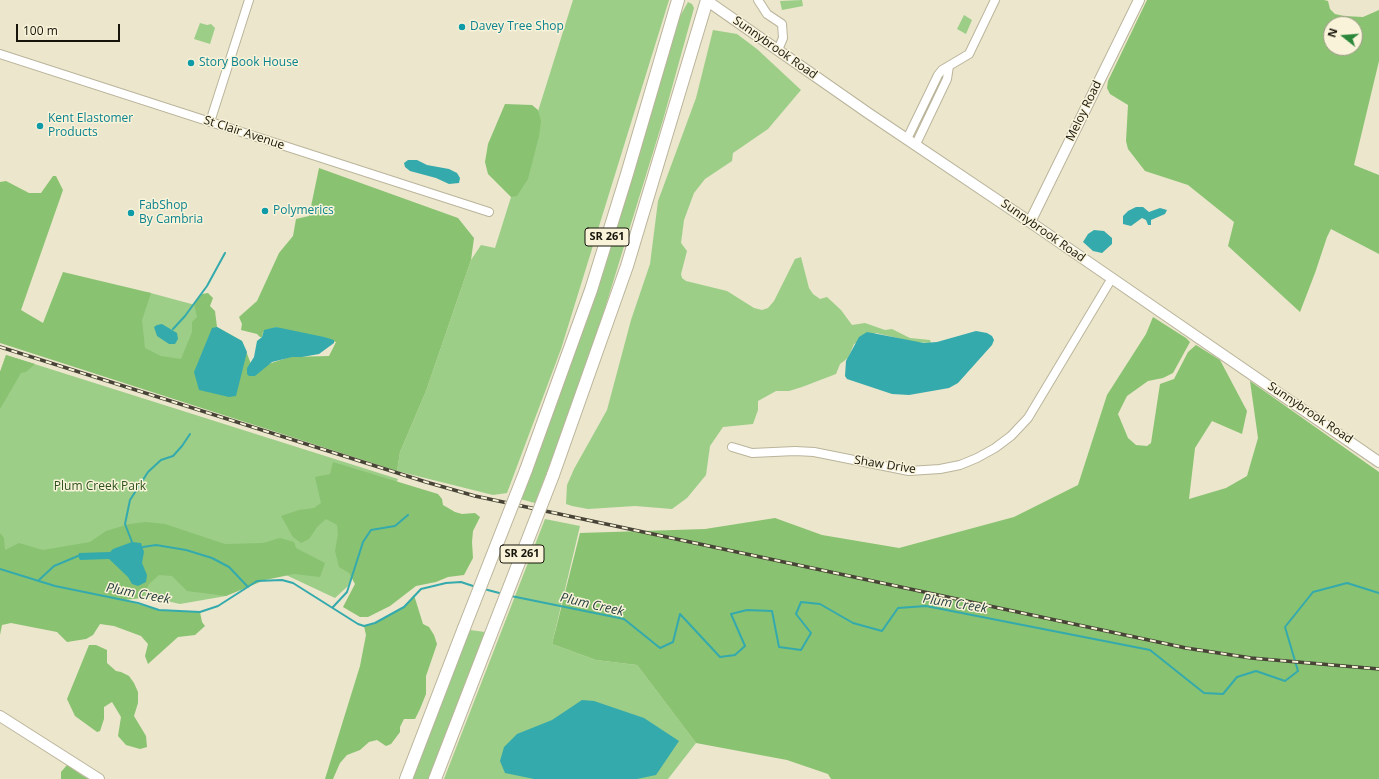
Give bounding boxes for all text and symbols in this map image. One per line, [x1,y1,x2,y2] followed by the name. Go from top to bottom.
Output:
[730,14,820,82] street label: Sunnybrook Road
[18,16,122,42] scale bar
[1323,16,1363,56] north arrow
[470,20,564,34] place label: Davey Tree Shop
[23,22,58,39] text: 100 m
[457,22,467,32] marker: Davey Tree Shop
[1324,26,1340,39] text: N
[199,56,299,70] place label: Story Book House
[186,58,196,68] marker: Story Book House
[1063,78,1105,144] street label: Meloy Road
[48,112,133,140] place label: Kent Elastomer Products
[202,113,286,153] street label: St Clair Avenue
[35,121,45,131] marker: Kent Elastomer Products
[998,197,1088,265] street label: Sunnybrook Road
[139,199,203,227] place label: FabShop By Cambria
[273,204,334,218] place label: Polymerics
[260,206,270,216] marker: Polymerics
[126,208,136,218] marker: FabShop By Cambria
[585,228,629,246] road number: SR 261
[1265,379,1355,447] street label: Sunnybrook Road
[853,453,917,477] street label: Shaw Drive
[54,480,146,494] park label: Plum Creek Park
[500,545,544,563] road number: SR 261
[105,580,171,608] water label: Plum Creek
[559,590,625,620] water label: Plum Creek
[922,591,988,617] water label: Plum Creek

